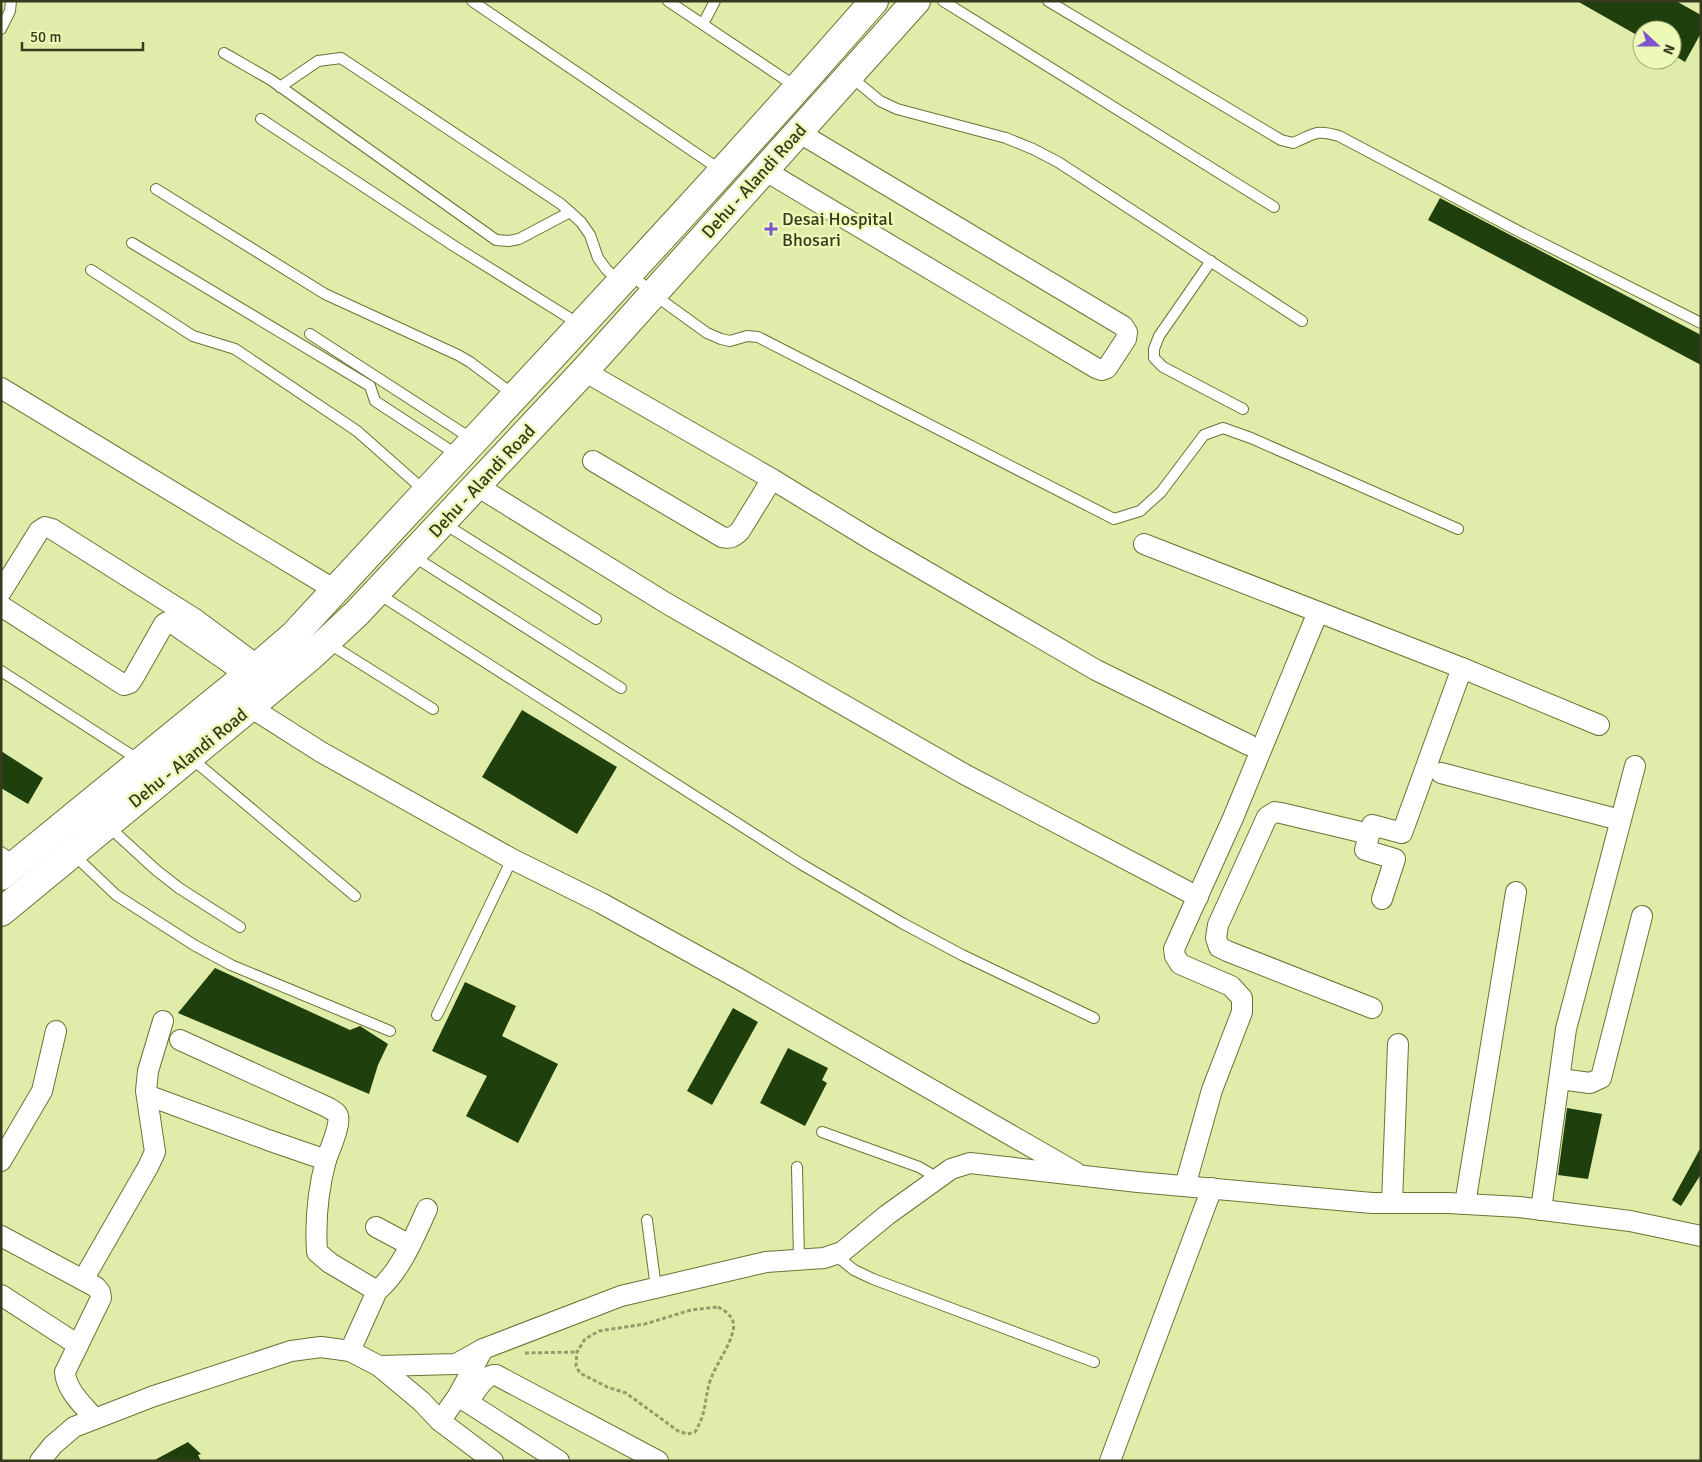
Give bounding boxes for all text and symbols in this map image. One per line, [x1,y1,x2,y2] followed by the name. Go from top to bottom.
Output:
[22,20,144,52] scale bar
[1632,20,1682,70] north arrow
[30,28,61,46] text: 50 m
[1659,42,1678,57] text: N
[697,119,811,243] street label: Dehu - Alandi Road
[782,208,893,251] place label: Desai Hospital Bhosari
[764,222,778,236] marker: Desai Hospital Bhosari
[424,420,540,542] street label: Dehu - Alandi Road
[124,703,252,813] street label: Dehu - Alandi Road

